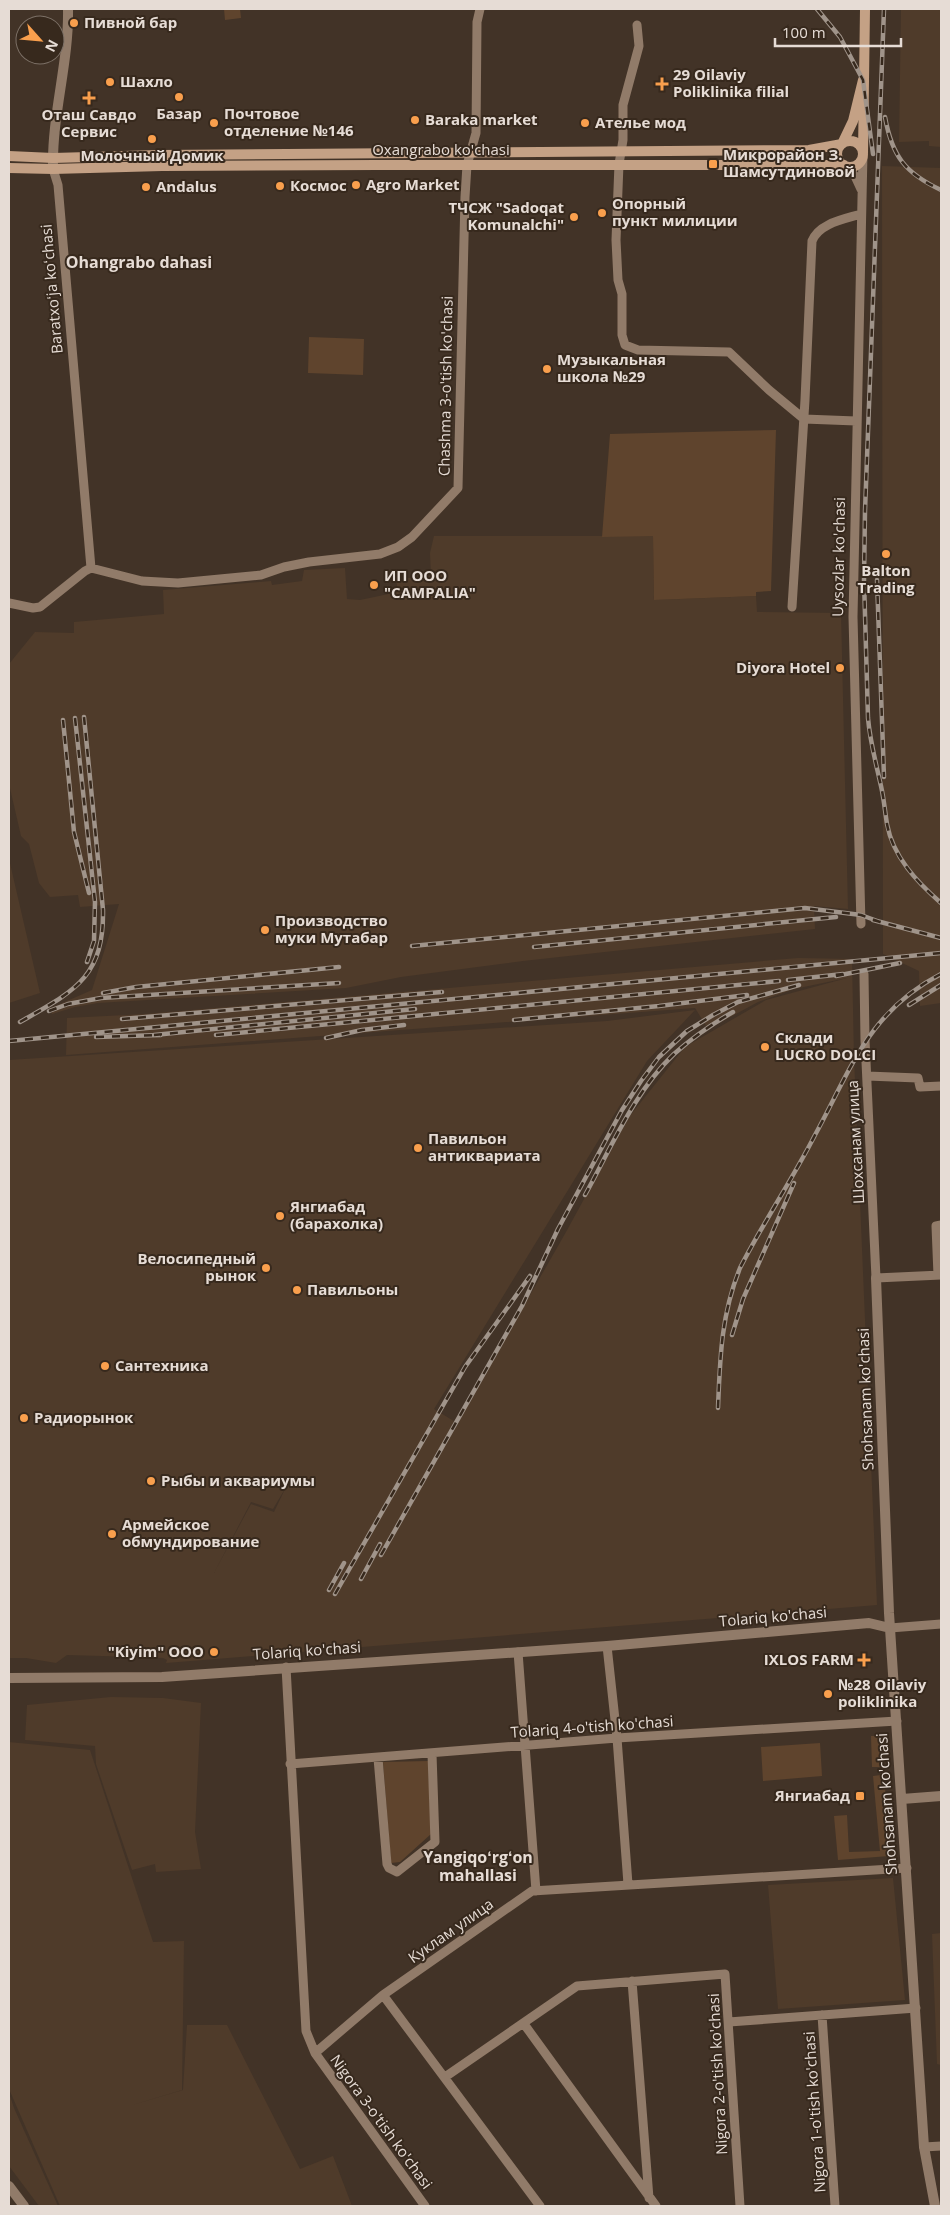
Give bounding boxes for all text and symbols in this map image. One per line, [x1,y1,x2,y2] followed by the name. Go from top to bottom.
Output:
[84,12,177,32] place label: Пивной бар
[15,15,65,65] north arrow
[775,15,901,47] scale bar
[68,17,80,29] marker: Пивной бар
[782,22,826,42] text: 100 m
[41,37,63,56] text: N
[673,64,789,101] place label: 29 Oilaviy Poliklinika filial
[120,71,173,91] place label: Шахло
[104,76,116,88] marker: Шахло
[655,77,669,91] marker: 29 Oilaviy Poliklinika filial
[173,91,185,103] marker: Базар
[83,92,95,104] marker: Оташ Савдо Сервис
[156,103,202,123] place label: Базар
[224,103,354,140] place label: Почтовое отделение №146
[41,104,137,141] place label: Оташ Савдо Сервис
[425,109,538,129] place label: Baraka market
[595,112,686,132] place label: Ателье мод
[409,114,421,126] marker: Baraka market
[208,117,220,129] marker: Почтовое отделение №146
[579,117,591,129] marker: Ателье мод
[146,133,158,145] marker: Молочный Домик
[372,139,510,159] street label: Oxangrabo ko'chasi
[723,144,855,181] place label: Микрорайон З. Шамсутдиновой
[80,145,224,165] place label: Молочный Домик
[707,158,719,170] marker: Микрорайон З. Шамсутдиновой
[366,174,460,194] place label: Agro Market
[290,175,347,195] place label: Космос
[156,176,217,196] place label: Andalus
[350,179,362,191] marker: Agro Market
[274,180,286,192] marker: Космос
[140,181,152,193] marker: Andalus
[612,193,738,230] place label: Опорный пункт милиции
[449,197,564,234] place label: ТЧСЖ "Sadoqat Komunalchi"
[596,207,608,219] marker: Опорный пункт милиции
[568,211,580,223] marker: ТЧСЖ "Sadoqat Komunalchi"
[35,223,67,355] street label: Baratxoʻja koʻchasi
[66,251,212,273] district label: Ohangrabo dahasi
[433,296,457,476] street label: Chashma 3-o'tish ko'chasi
[557,349,666,386] place label: Музыкальная школа №29
[541,363,553,375] marker: Музыкальная школа №29
[827,497,849,617] street label: Uysozlar ko'chasi
[880,548,892,560] marker: Balton Trading
[858,560,915,597] place label: Balton Trading
[384,565,476,602] place label: ИП ООО "CAMPALIA"
[368,579,380,591] marker: ИП ООО "CAMPALIA"
[736,657,830,677] place label: Diyora Hotel
[834,662,846,674] marker: Diyora Hotel
[275,910,388,947] place label: Производство муки Мутабар
[259,924,271,936] marker: Производство муки Мутабар
[775,1027,876,1064] place label: Склади LUCRO DOLCI
[759,1041,771,1053] marker: Склади LUCRO DOLCI
[842,1080,868,1204] street label: Шохсанам улица
[428,1128,541,1165] place label: Павильон антиквариата
[412,1142,424,1154] marker: Павильон антиквариата
[289,1196,383,1233] place label: Янгиабад (барахолка)
[274,1210,286,1222] marker: Янгиабад (барахолка)
[137,1248,257,1285] place label: Велосипедный рынок
[260,1262,272,1274] marker: Велосипедный рынок
[307,1279,398,1299] place label: Павильоны
[291,1284,303,1296] marker: Павильоны
[853,1328,877,1470] street label: Shohsanam ko'chasi
[115,1355,208,1375] place label: Сантехника
[99,1360,111,1372] marker: Сантехника
[34,1407,134,1427] place label: Радиорынок
[18,1412,30,1424] marker: Радиорынок
[161,1470,315,1490] place label: Рыбы и аквариумы
[145,1475,157,1487] marker: Рыбы и аквариумы
[122,1514,260,1551] place label: Армейское обмундирование
[106,1528,118,1540] marker: Армейское обмундирование
[718,1601,828,1631] street label: Tolariq ko'chasi
[252,1636,362,1664] street label: Tolariq ko'chasi
[108,1641,204,1661] place label: "Kiyim" ООО
[208,1646,220,1658] marker: "Kiyim" ООО
[764,1649,854,1669] place label: IXLOS FARM
[858,1654,870,1666] marker: IXLOS FARM
[838,1674,927,1711] place label: №28 Oilaviy poliklinika
[822,1688,834,1700] marker: №28 Oilaviy poliklinika
[510,1710,674,1742] street label: Tolariq 4-o'tish ko'chasi
[871,1732,901,1876] street label: Shohsanam ko'chasi
[774,1785,850,1805] place label: Янгиабад
[854,1790,866,1802] marker: Янгиабад
[423,1846,533,1886] district label: Yangiqoʻrgʻon mahallasi
[404,1893,497,1967] street label: Куклам улица
[703,1993,731,2155] street label: Nigora 2-o'tish ko'chasi
[798,2031,830,2193] street label: Nigora 1-o'tish ko'chasi
[326,2050,437,2193] street label: Nigora 3-o'tish ko'chasi

